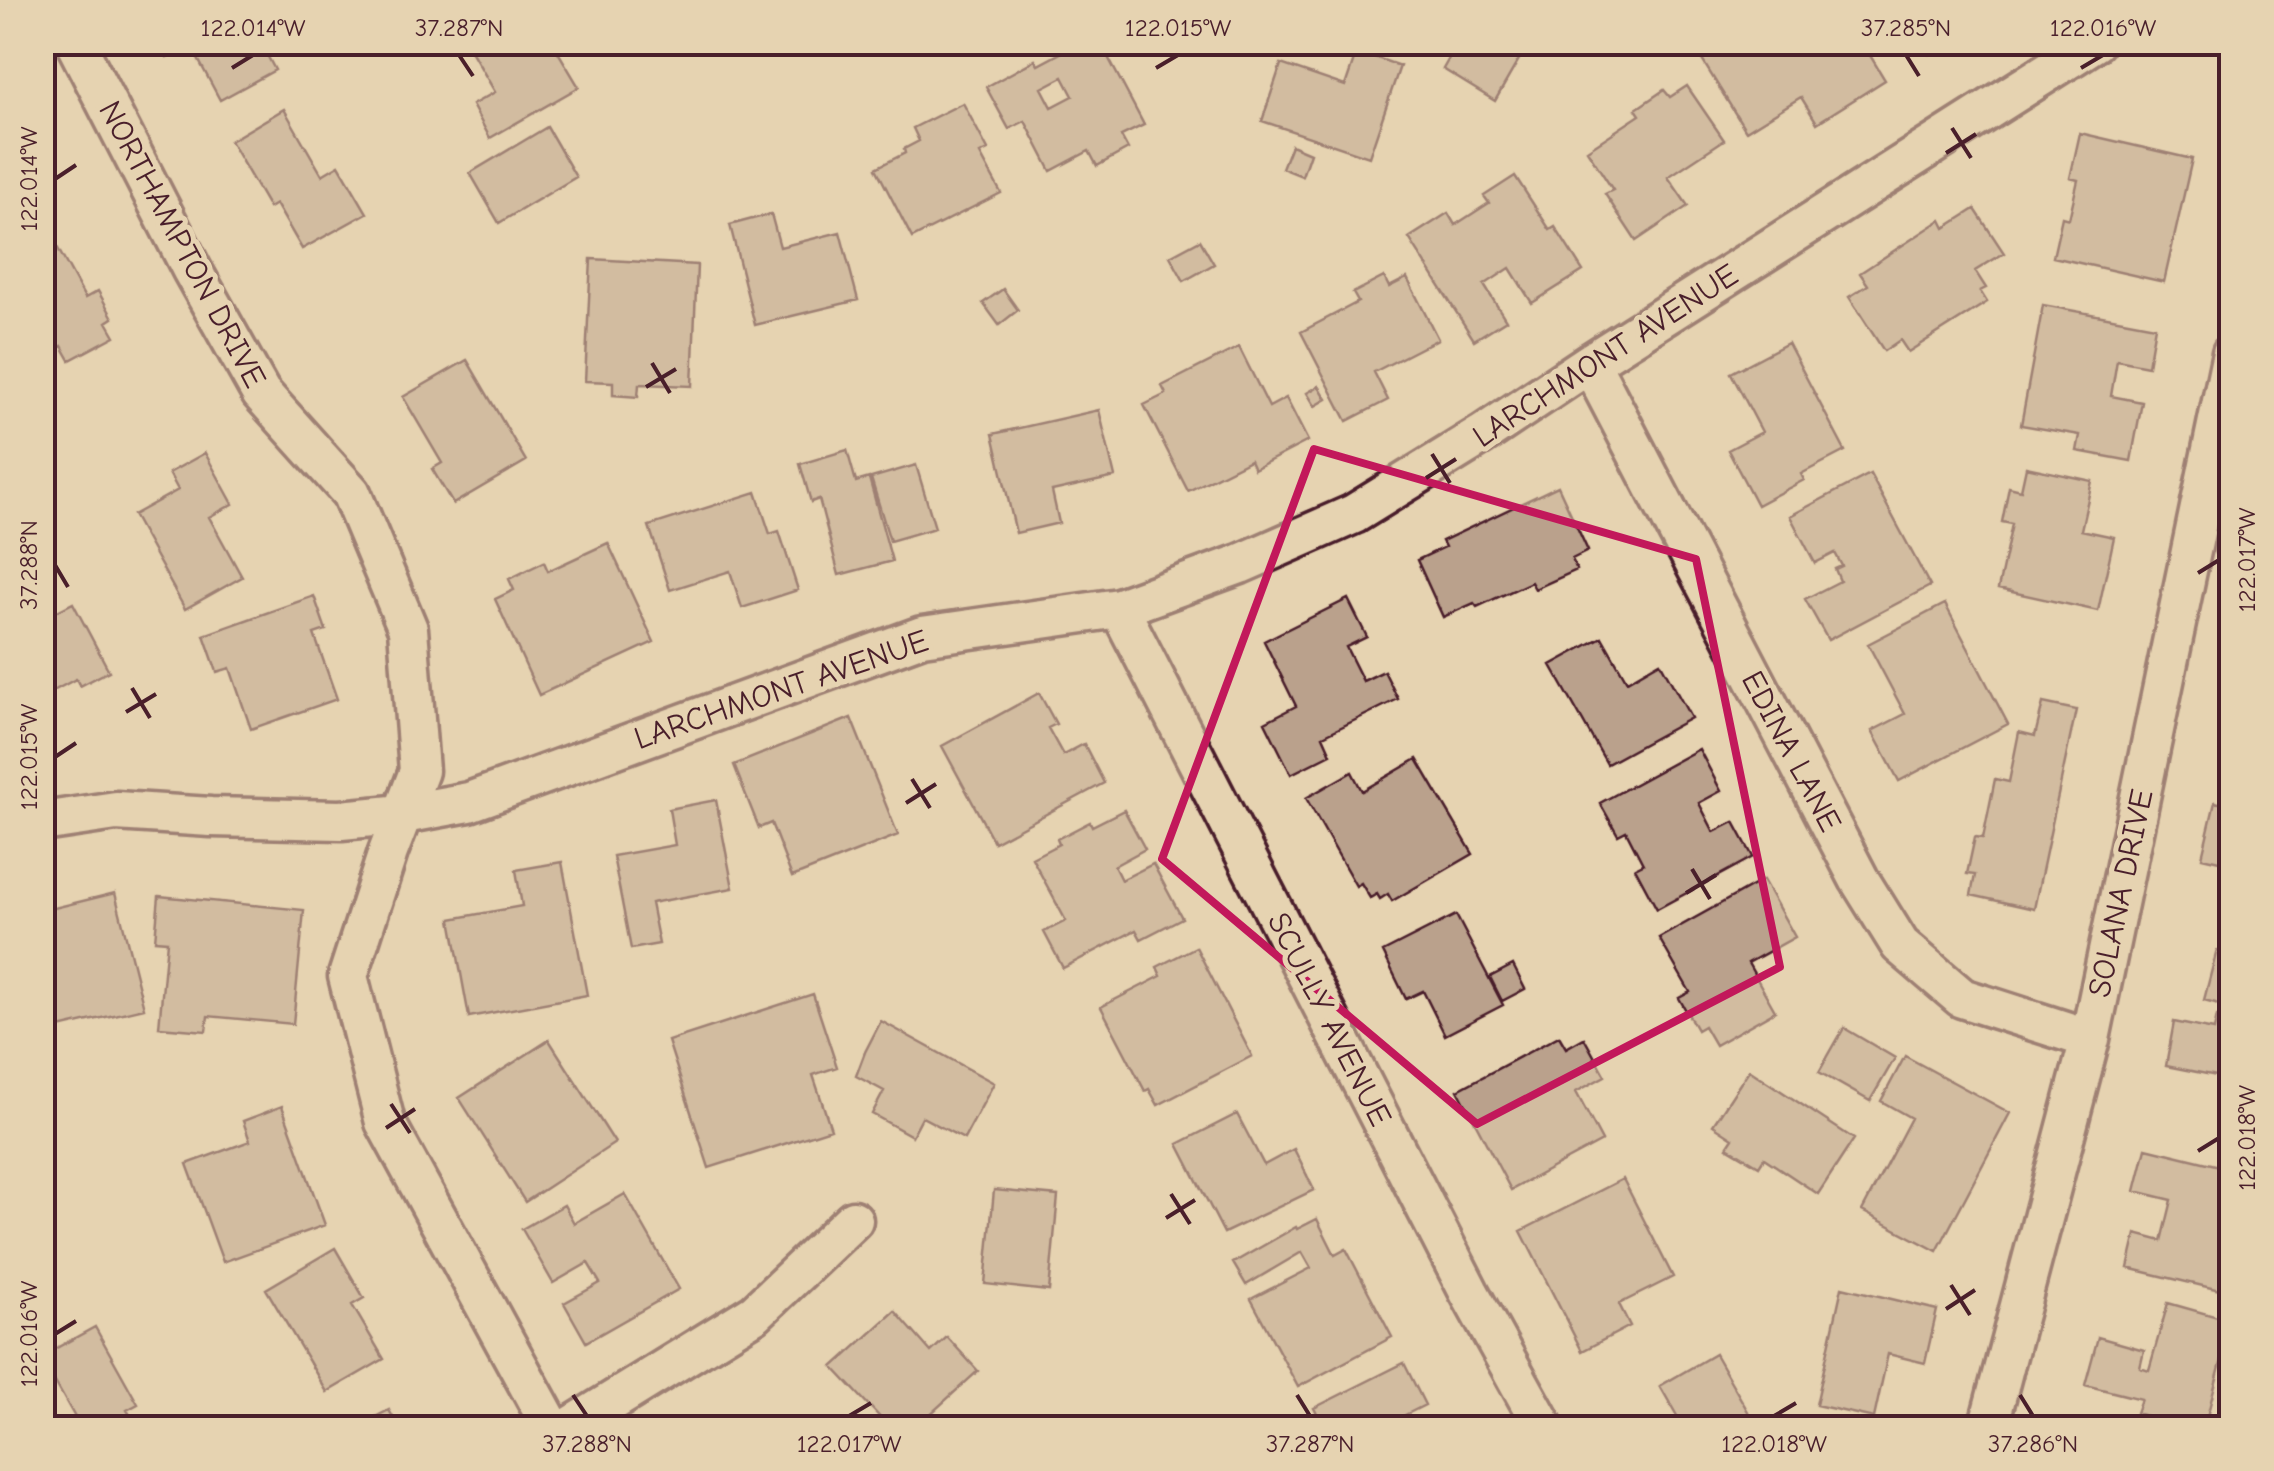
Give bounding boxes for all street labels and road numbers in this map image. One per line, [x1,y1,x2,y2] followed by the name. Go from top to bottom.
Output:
[91,95,274,394] street label: NORTHAMPTON DRIVE
[1466,256,1745,455] street label: LARCHMONT AVENUE
[629,622,933,757] street label: LARCHMONT AVENUE
[1734,665,1849,838] street label: EDINA LANE
[2080,786,2161,1000] street label: SOLANA DRIVE
[1260,906,1399,1132] street label: SCULLY AVENUE

